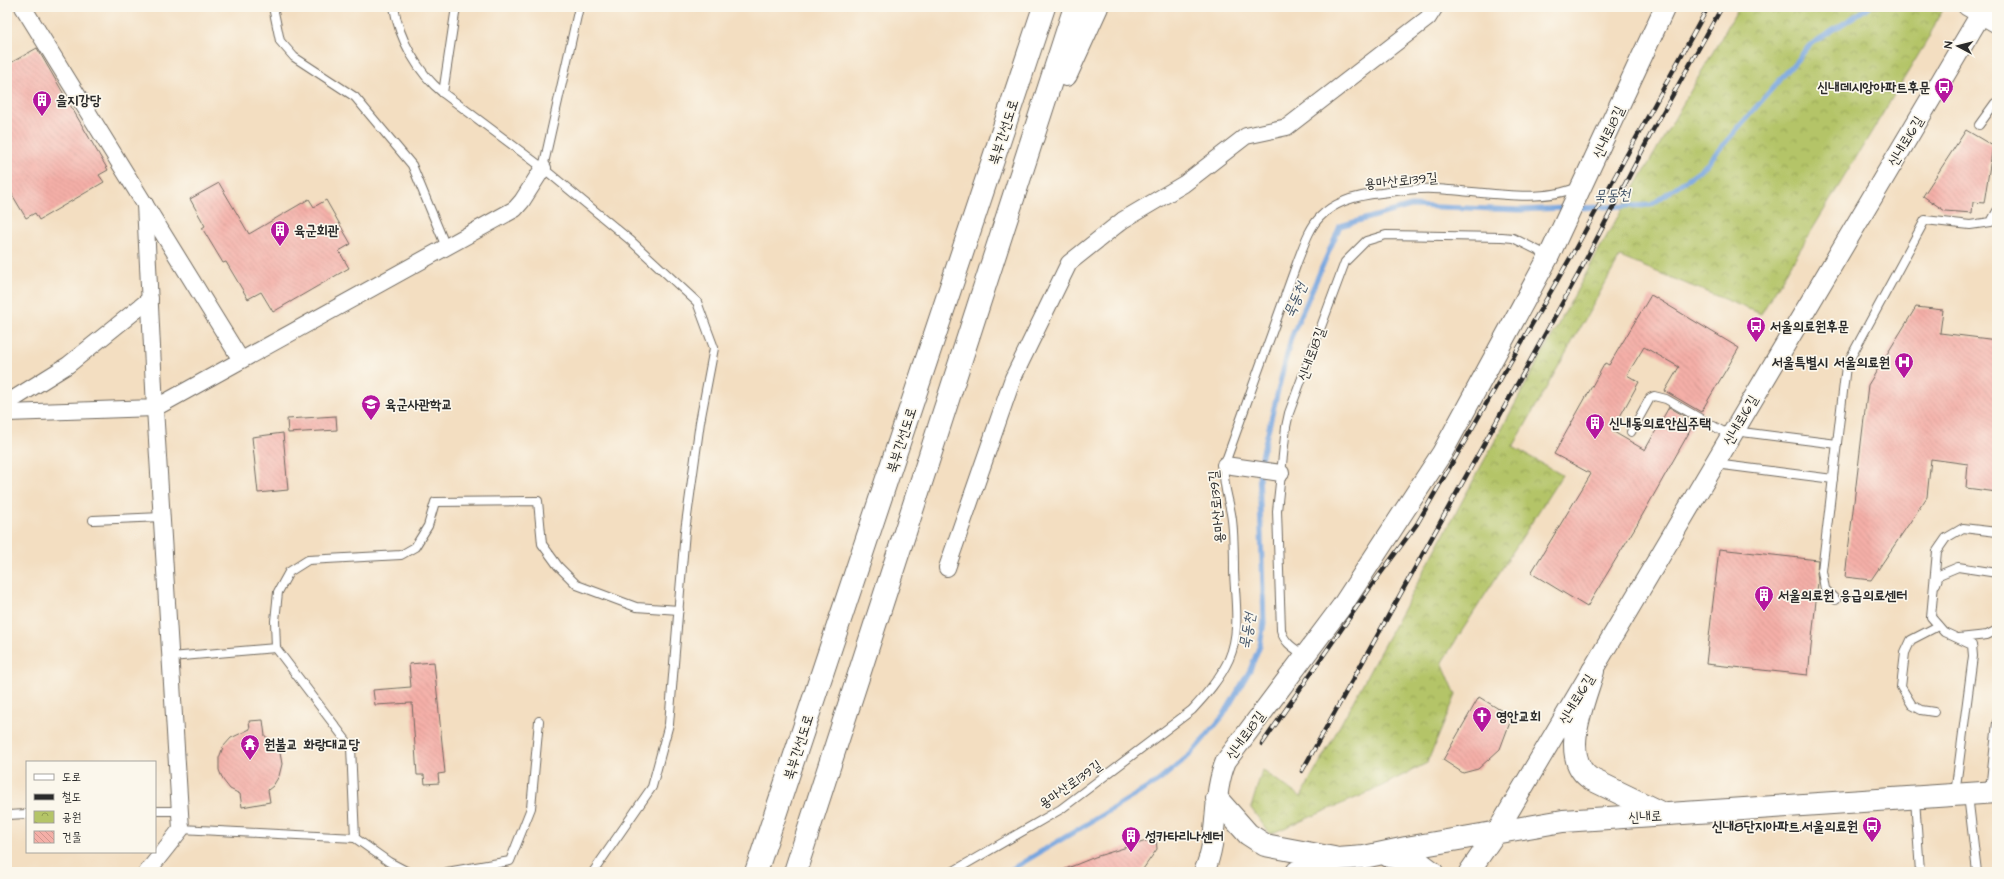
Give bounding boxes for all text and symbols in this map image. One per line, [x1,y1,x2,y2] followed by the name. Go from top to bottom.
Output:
[1938,26,1978,66] north arrow
[1941,40,1956,49] text: N
[1933,76,1955,104] bus stop icon: 신내데시앙아파트후문
[1817,78,1930,98] place label: 신내데시앙아파트후문
[31,89,53,117] building icon: 을지강당
[56,91,102,111] place label: 을지강당
[984,97,1024,168] street label: 북부간선도로
[1588,102,1630,162] street label: 신내로18길
[1883,112,1929,171] street label: 신내로16길
[1364,168,1439,194] street label: 용마산로139길
[1594,184,1632,207] water label: 묵동천
[269,219,291,247] building icon: 육군회관
[294,221,340,241] place label: 육군회관
[1278,278,1313,321] water label: 묵동천
[1745,315,1767,343] bus stop icon: 서울의료원후문
[1770,317,1849,337] place label: 서울의료원후문
[1293,324,1331,384] street label: 신내로18길
[1893,351,1915,379] hospital icon: 서울특별시 서울의료원
[1772,353,1890,373] place label: 서울특별시 서울의료원
[1718,391,1764,450] street label: 신내로16길
[360,393,382,421] school or university icon: 육군사관학교
[385,395,453,415] place label: 육군사관학교
[882,405,922,476] street label: 북부간선도로
[1584,412,1606,440] building icon: 신내동의료안심주택
[1609,414,1711,434] place label: 신내동의료안심주택
[1204,469,1230,544] street label: 용마산로139길
[1753,584,1775,612] building icon: 서울의료원 응급의료센터
[1778,586,1908,606] place label: 서울의료원 응급의료센터
[1234,610,1261,651] water label: 묵동천
[1554,670,1600,729] street label: 신내로16길
[1471,705,1493,733] church icon: 영안교회
[1221,706,1271,764] street label: 신내로18길
[1496,707,1541,727] place label: 영안교회
[779,712,819,783] street label: 북부간선도로
[239,733,261,761] temple icon: 원불교 화랑대교당
[264,735,360,755] place label: 원불교 화랑대교당
[1035,755,1107,814] street label: 용마산로139길
[26,761,156,853] legend
[62,769,81,786] text: 도로
[62,789,81,806] text: 철도
[1628,806,1662,828] street label: 신내로
[62,809,81,826] text: 공원
[1861,815,1883,843] bus stop icon: 신내8단지아파트.서울의료원
[1712,817,1858,837] place label: 신내8단지아파트.서울의료원
[1120,825,1142,853] building icon: 성카타리나센터
[1145,827,1224,847] place label: 성카타리나센터
[62,829,82,846] text: 건물

